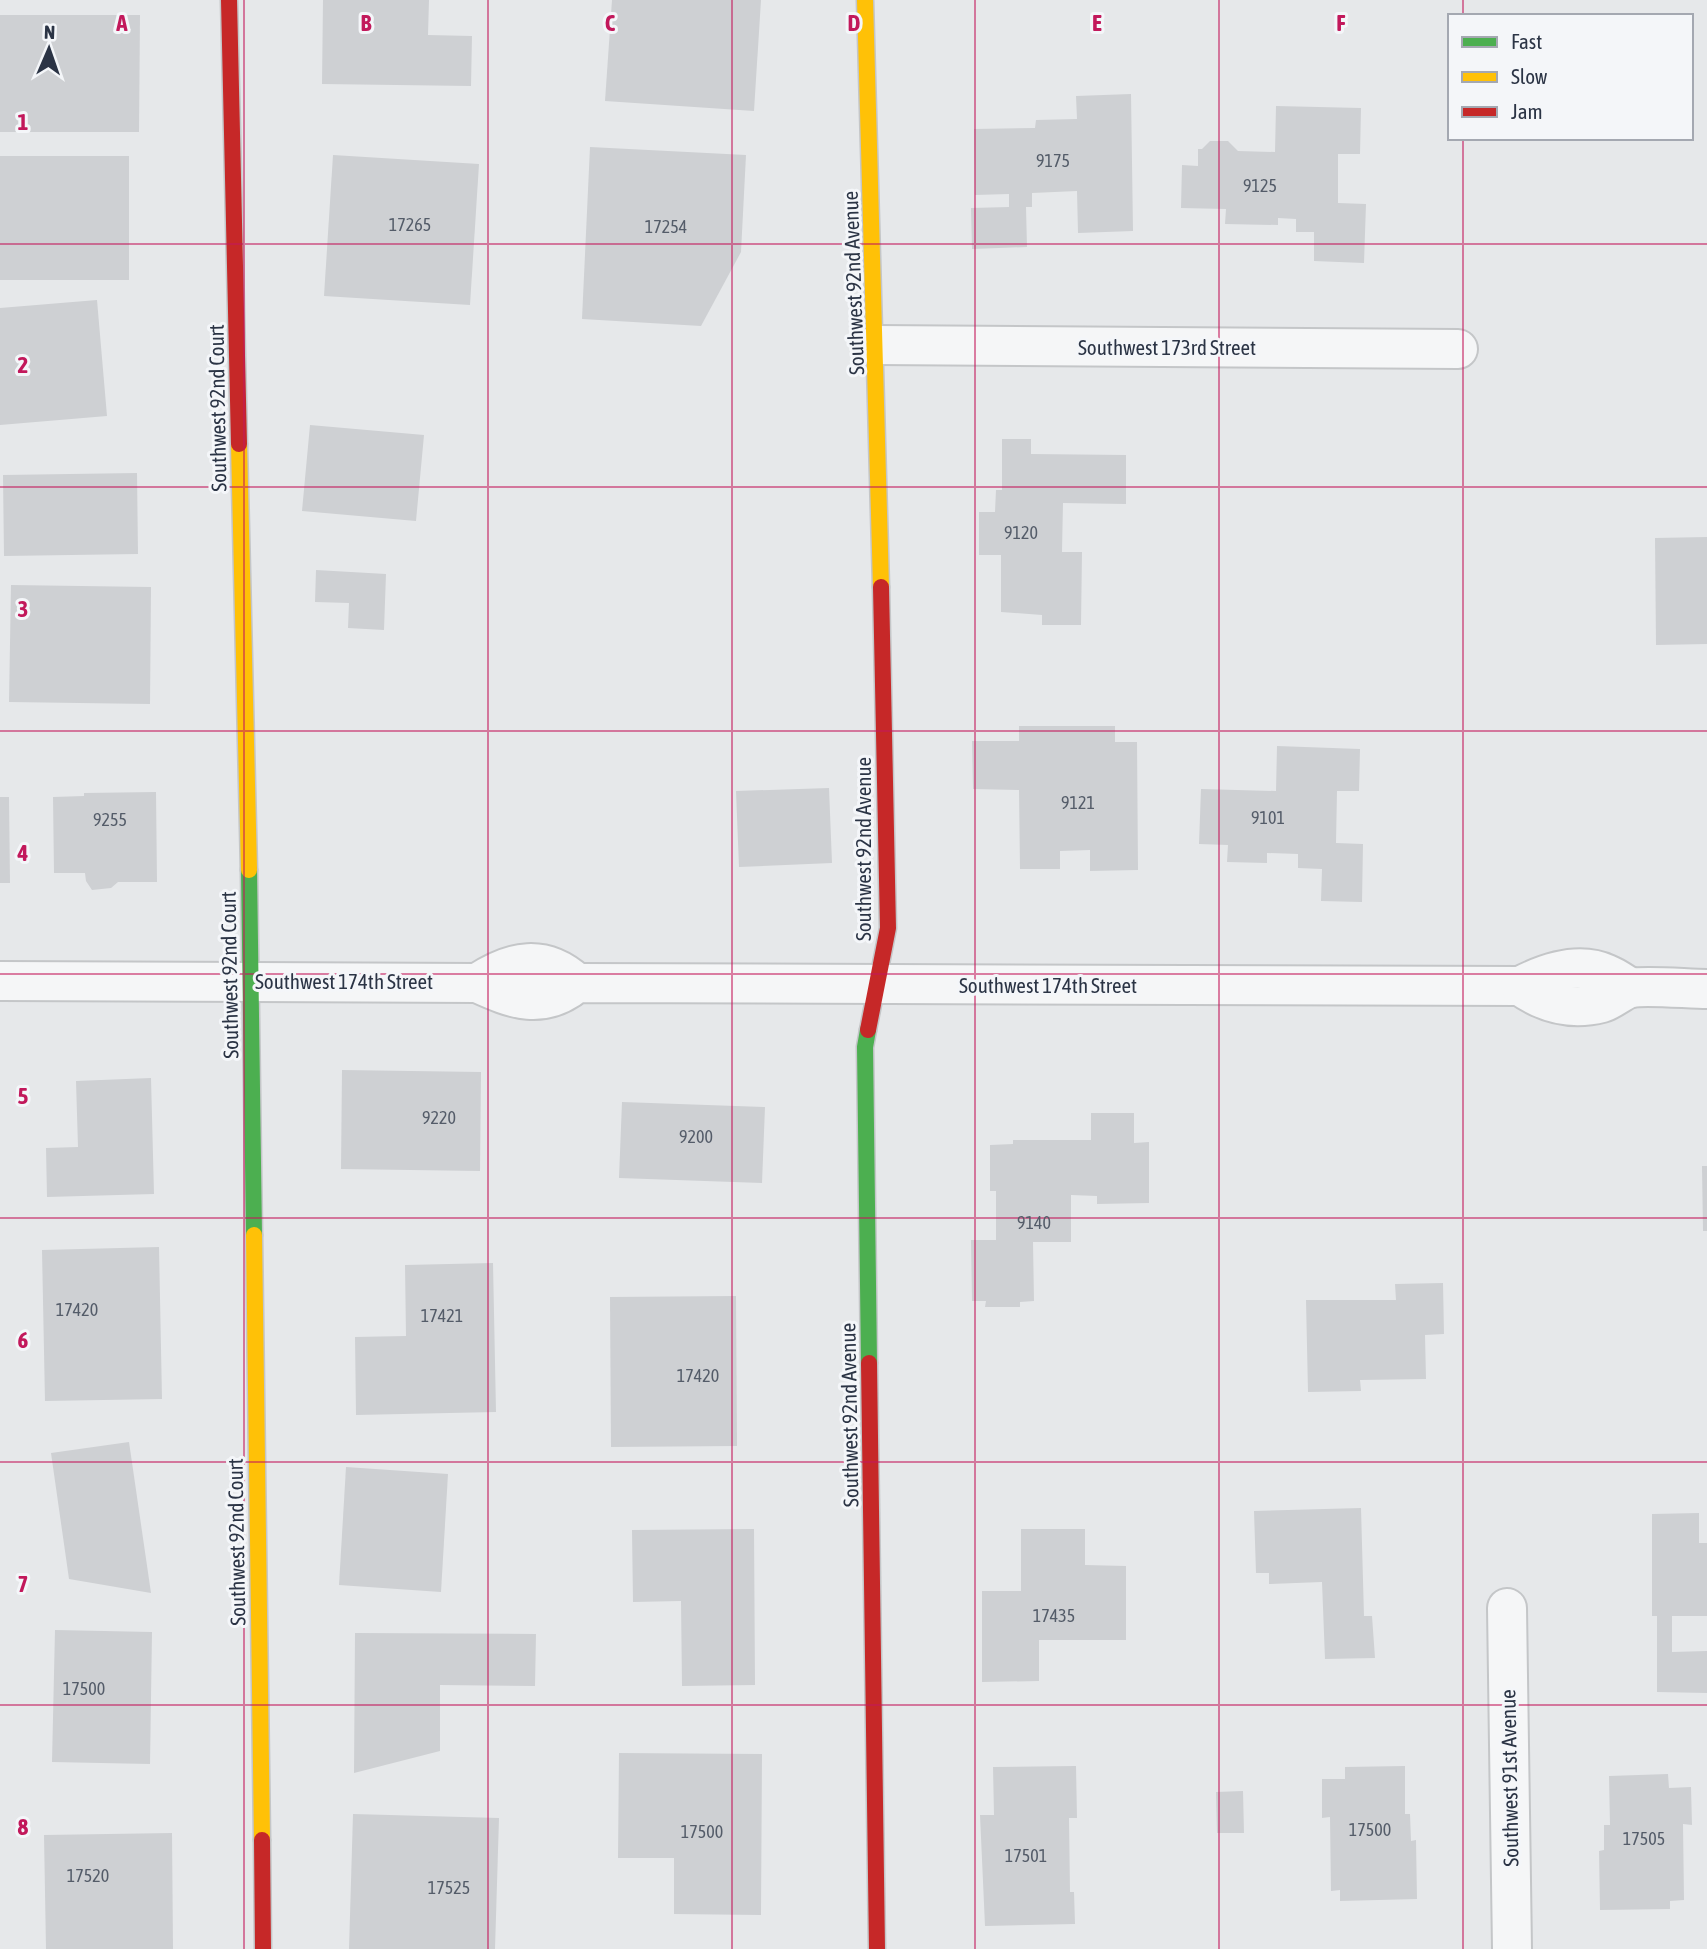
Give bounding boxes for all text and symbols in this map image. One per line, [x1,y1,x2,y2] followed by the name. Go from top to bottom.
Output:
[115,10,128,36] text: A
[361,10,372,36] text: B
[605,10,616,36] text: C
[848,10,861,36] text: D
[1092,10,1102,36] text: E
[1336,10,1346,36] text: F
[14,14,84,84] north arrow
[1448,14,1693,140] legend
[44,21,56,43] text: N
[1511,29,1542,53] text: Fast
[1511,64,1548,88] text: Slow
[1511,99,1543,123] text: Jam
[18,109,29,135] text: 1
[1036,150,1070,171] house number: 9175
[1243,175,1277,196] house number: 9125
[838,191,868,375] street label: Southwest 92nd Avenue
[389,214,431,235] house number: 17265
[645,216,687,237] house number: 17254
[204,324,230,492] street label: Southwest 92nd Court
[1078,335,1256,359] street label: Southwest 173rd Street
[18,352,28,378] text: 2
[1004,522,1038,543] house number: 9120
[18,596,28,622] text: 3
[851,757,875,941] street label: Southwest 92nd Avenue
[1061,792,1095,813] house number: 9121
[1251,807,1285,828] house number: 9101
[93,809,127,830] house number: 9255
[17,840,29,866] text: 4
[216,891,242,1059] street label: Southwest 92nd Court
[255,969,433,993] street label: Southwest 174th Street
[959,973,1137,997] street label: Southwest 174th Street
[18,1083,29,1109] text: 5
[422,1107,456,1128] house number: 9220
[679,1126,713,1147] house number: 9200
[1017,1212,1051,1233] house number: 9140
[56,1299,98,1320] house number: 17420
[421,1305,463,1326] house number: 17421
[835,1323,863,1507] street label: Southwest 92nd Avenue
[18,1327,29,1353] text: 6
[677,1365,719,1386] house number: 17420
[223,1458,249,1626] street label: Southwest 92nd Court
[18,1571,28,1597] text: 7
[1033,1605,1075,1626] house number: 17435
[63,1678,105,1699] house number: 17500
[1495,1689,1523,1867] street label: Southwest 91st Avenue
[18,1814,29,1840] text: 8
[1349,1819,1391,1840] house number: 17500
[681,1821,723,1842] house number: 17500
[1623,1828,1665,1849] house number: 17505
[1005,1845,1047,1866] house number: 17501
[67,1865,109,1886] house number: 17520
[428,1877,470,1898] house number: 17525

